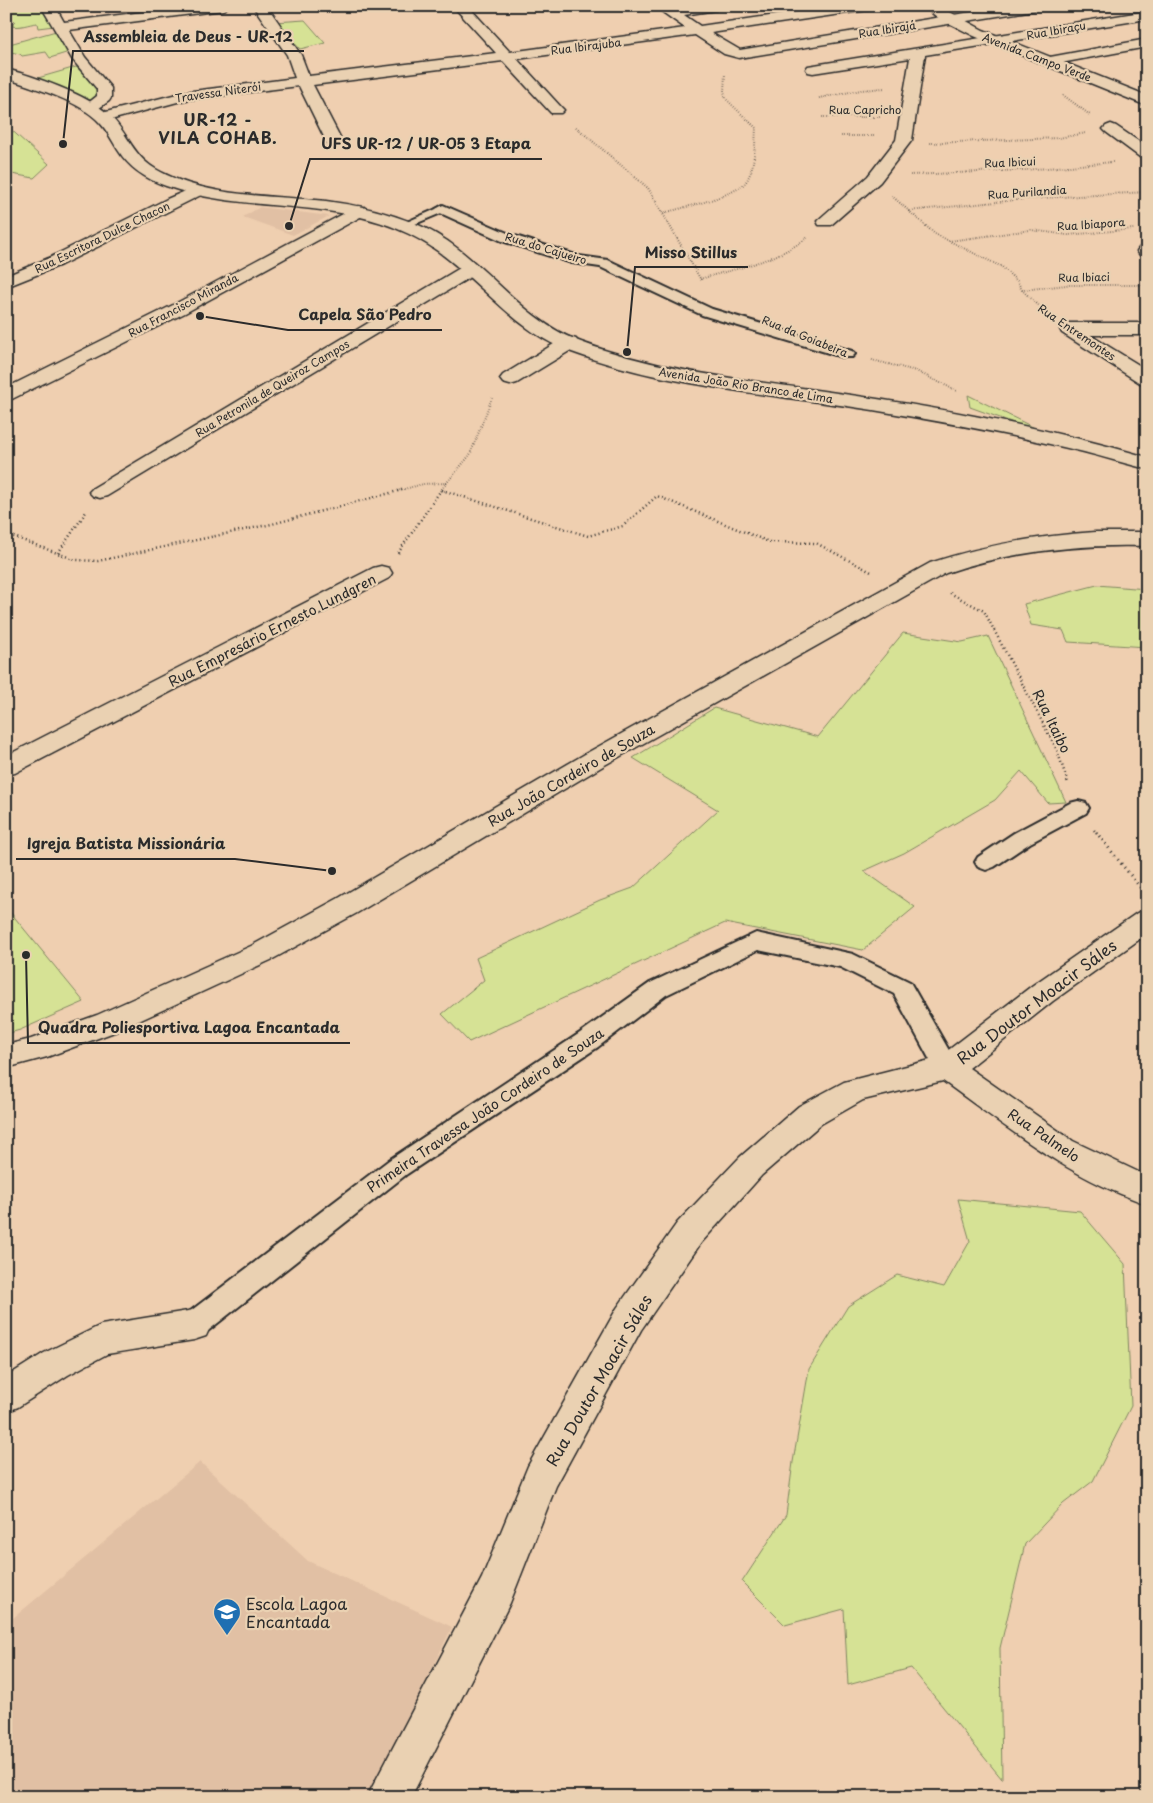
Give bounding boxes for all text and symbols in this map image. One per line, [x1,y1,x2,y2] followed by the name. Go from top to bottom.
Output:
[857,16,917,42] street label: Rua Ibirajá
[1025,16,1087,44] street label: Rua Ibiraçu
[73,21,304,51] callout: Assembleia de Deus - UR-12
[82,24,293,47] text: Assembleia de Deus - UR-12
[980,28,1094,86] street label: Avenida Campo Verde
[550,33,623,59] street label: Rua Ibirajuba
[174,78,262,106] street label: Travessa Niterói
[829,101,901,118] street label: Rua Capricho
[158,107,278,149] district label: UR-12 - VILA COHAB.
[310,129,542,159] callout: UFS UR-12 / UR-05 3 Etapa
[321,131,532,154] text: UFS UR-12 / UR-05 3 Etapa
[984,152,1036,172] street label: Rua Ibicui
[987,181,1067,203] street label: Rua Purilandia
[32,197,172,277] street label: Rua Escritora Dulce Chacon
[1056,213,1126,235] street label: Rua Ibiapora
[503,228,589,268] street label: Rua do Cajueiro
[635,237,748,267] callout: Misso Stillus
[645,240,737,263] text: Misso Stillus
[1058,268,1110,286] street label: Rua Ibiaci
[125,269,241,341] street label: Rua Francisco Miranda
[288,300,442,330] callout: Capela São Pedro
[1035,300,1119,364] street label: Rua Entremontes
[298,302,432,325] text: Capela São Pedro
[760,311,850,361] street label: Rua da Goiabeira
[192,335,352,441] street label: Rua Petronila de Queiroz Campos
[658,363,834,407] street label: Avenida João Rio Branco de Lima
[164,568,380,692] street label: Rua Empresário Ernesto Lundgren
[1028,686,1077,757] street label: Rua Itaibo
[484,718,659,831] street label: Rua João Cordeiro de Souza
[16,829,235,859] callout: Igreja Batista Missionária
[27,831,226,854] text: Igreja Batista Missionária
[951,933,1121,1069] street label: Rua Doutor Moacir Sáles
[28,1013,350,1043] callout: Quadra Poliesportiva Lagoa Encantada
[38,1015,341,1038] text: Quadra Poliesportiva Lagoa Encantada
[362,1022,608,1198] street label: Primeira Travessa João Cordeiro de Souza
[1004,1103,1084,1167] street label: Rua Palmelo
[539,1290,657,1470] street label: Rua Doutor Moacir Sáles
[246,1591,347,1633] place label: Escola Lagoa Encantada
[212,1597,242,1636] school or university icon: Escola Lagoa Encantada

